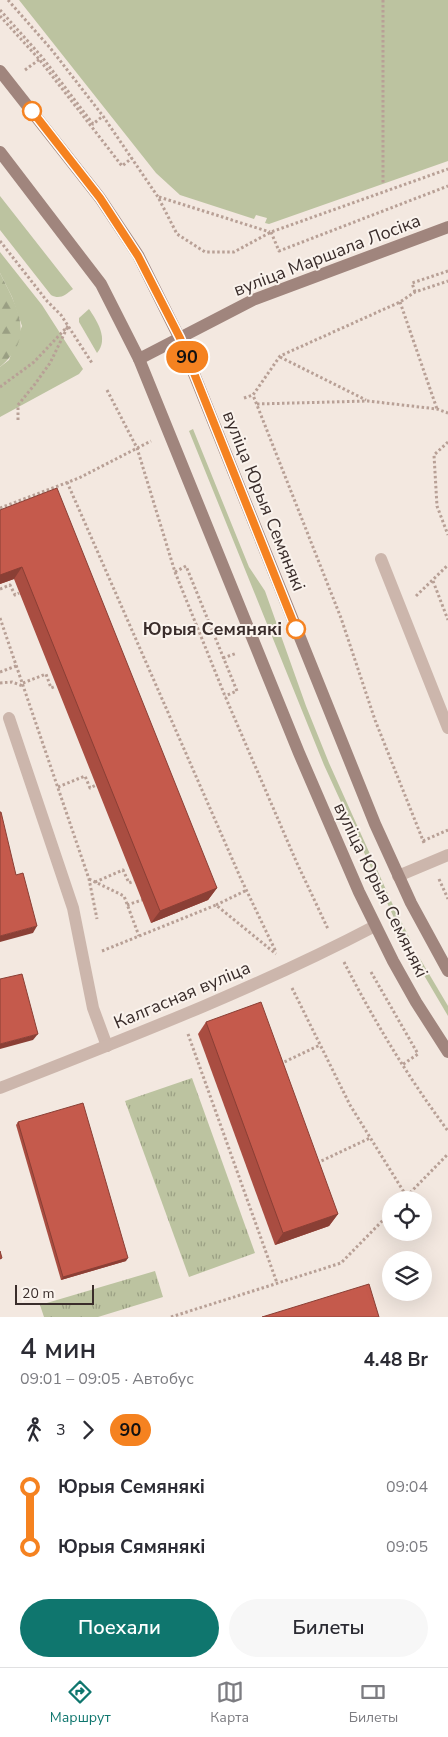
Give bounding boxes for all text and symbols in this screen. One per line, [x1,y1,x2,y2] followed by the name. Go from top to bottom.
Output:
[22,101,42,121] unlabelled marker
[230,208,424,302] street label: вуліца Маршала Лосіка
[164,341,210,373] line badge: 90
[176,345,198,369] text: 90
[217,407,311,595] street label: вуліца Юрыя Семянякі
[143,617,282,641] place label: Юрыя Семянякі
[286,619,306,639] marker: Юрыя Семянякі
[328,798,434,982] street label: вуліца Юрыя Семянякі
[110,955,254,1035] street label: Калгасная вуліца
[382,1191,432,1301] map controls
[382,1191,432,1241] button: locate
[382,1251,432,1301] button: layers
[15,1282,94,1305] scale bar
[22,1284,54,1303] text: 20 m
[20,1330,96,1368] text: 4 мин
[363,1347,428,1373] text: 4.48 Br
[20,1368,194,1390] text: 09:01 – 09:05 · Автобус
[20,1416,48,1444] icon: walk
[74,1416,102,1444] icon: forward
[120,1418,141,1442] text: 90
[56,1419,66,1441] text: 3
[58,1474,205,1500] text: Юрыя Семянякі
[386,1476,428,1498] text: 09:04
[58,1534,205,1560] text: Юрыя Сямянякі
[386,1536,428,1558] text: 09:05
[20,1599,219,1657] button: Поехали
[229,1599,428,1657] button: Билеты
[50,1678,111,1727] tab: Маршрут
[210,1678,249,1727] tab: Карта
[349,1678,398,1727] tab: Билеты

